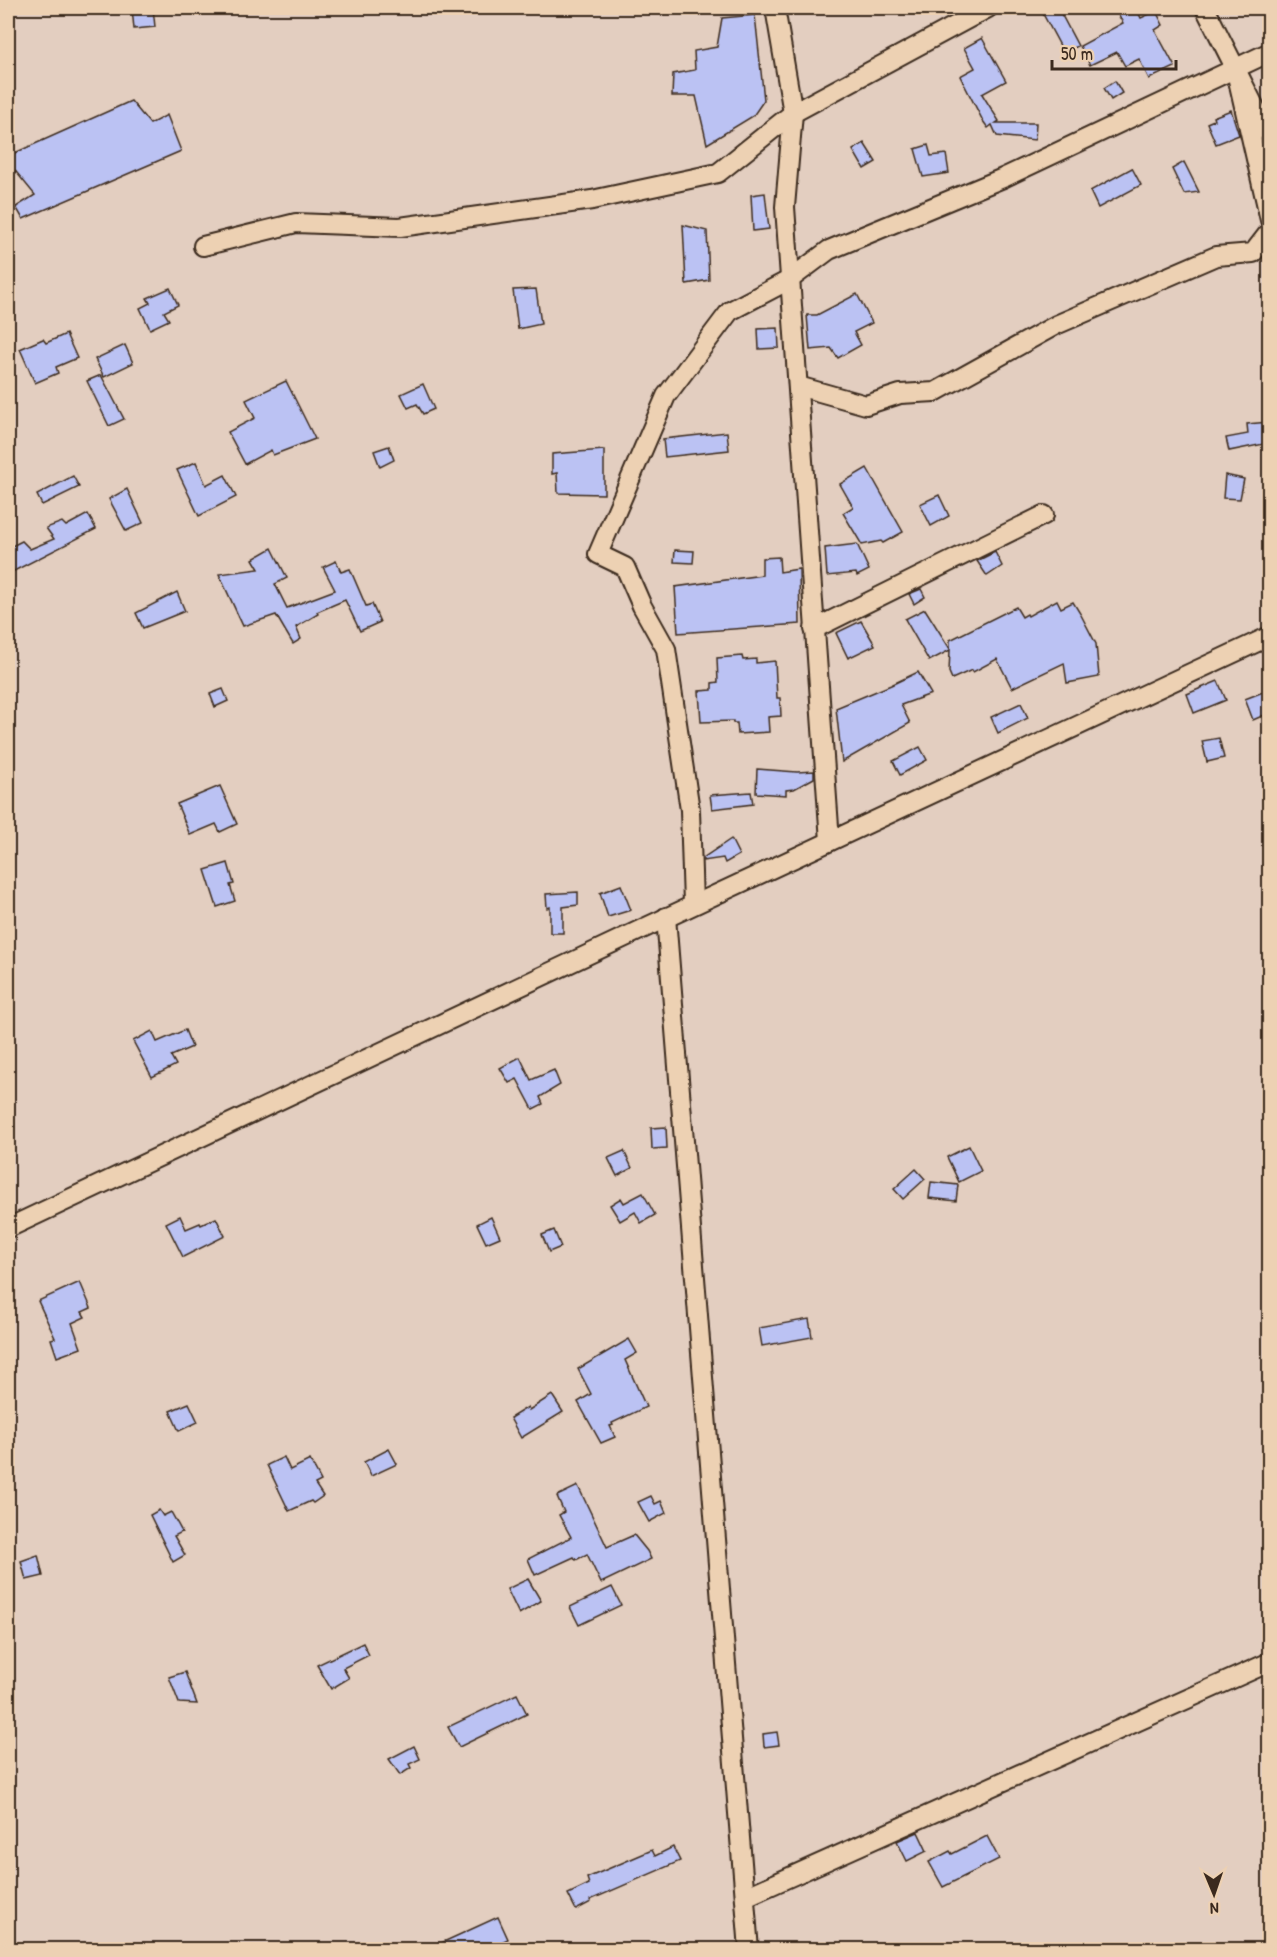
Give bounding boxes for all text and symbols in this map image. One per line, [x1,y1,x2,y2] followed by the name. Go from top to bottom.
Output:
[1052,33,1176,71] scale bar
[1061,41,1093,66] text: 50 m
[1184,1864,1244,1924] north arrow
[1209,1898,1219,1920] text: N

